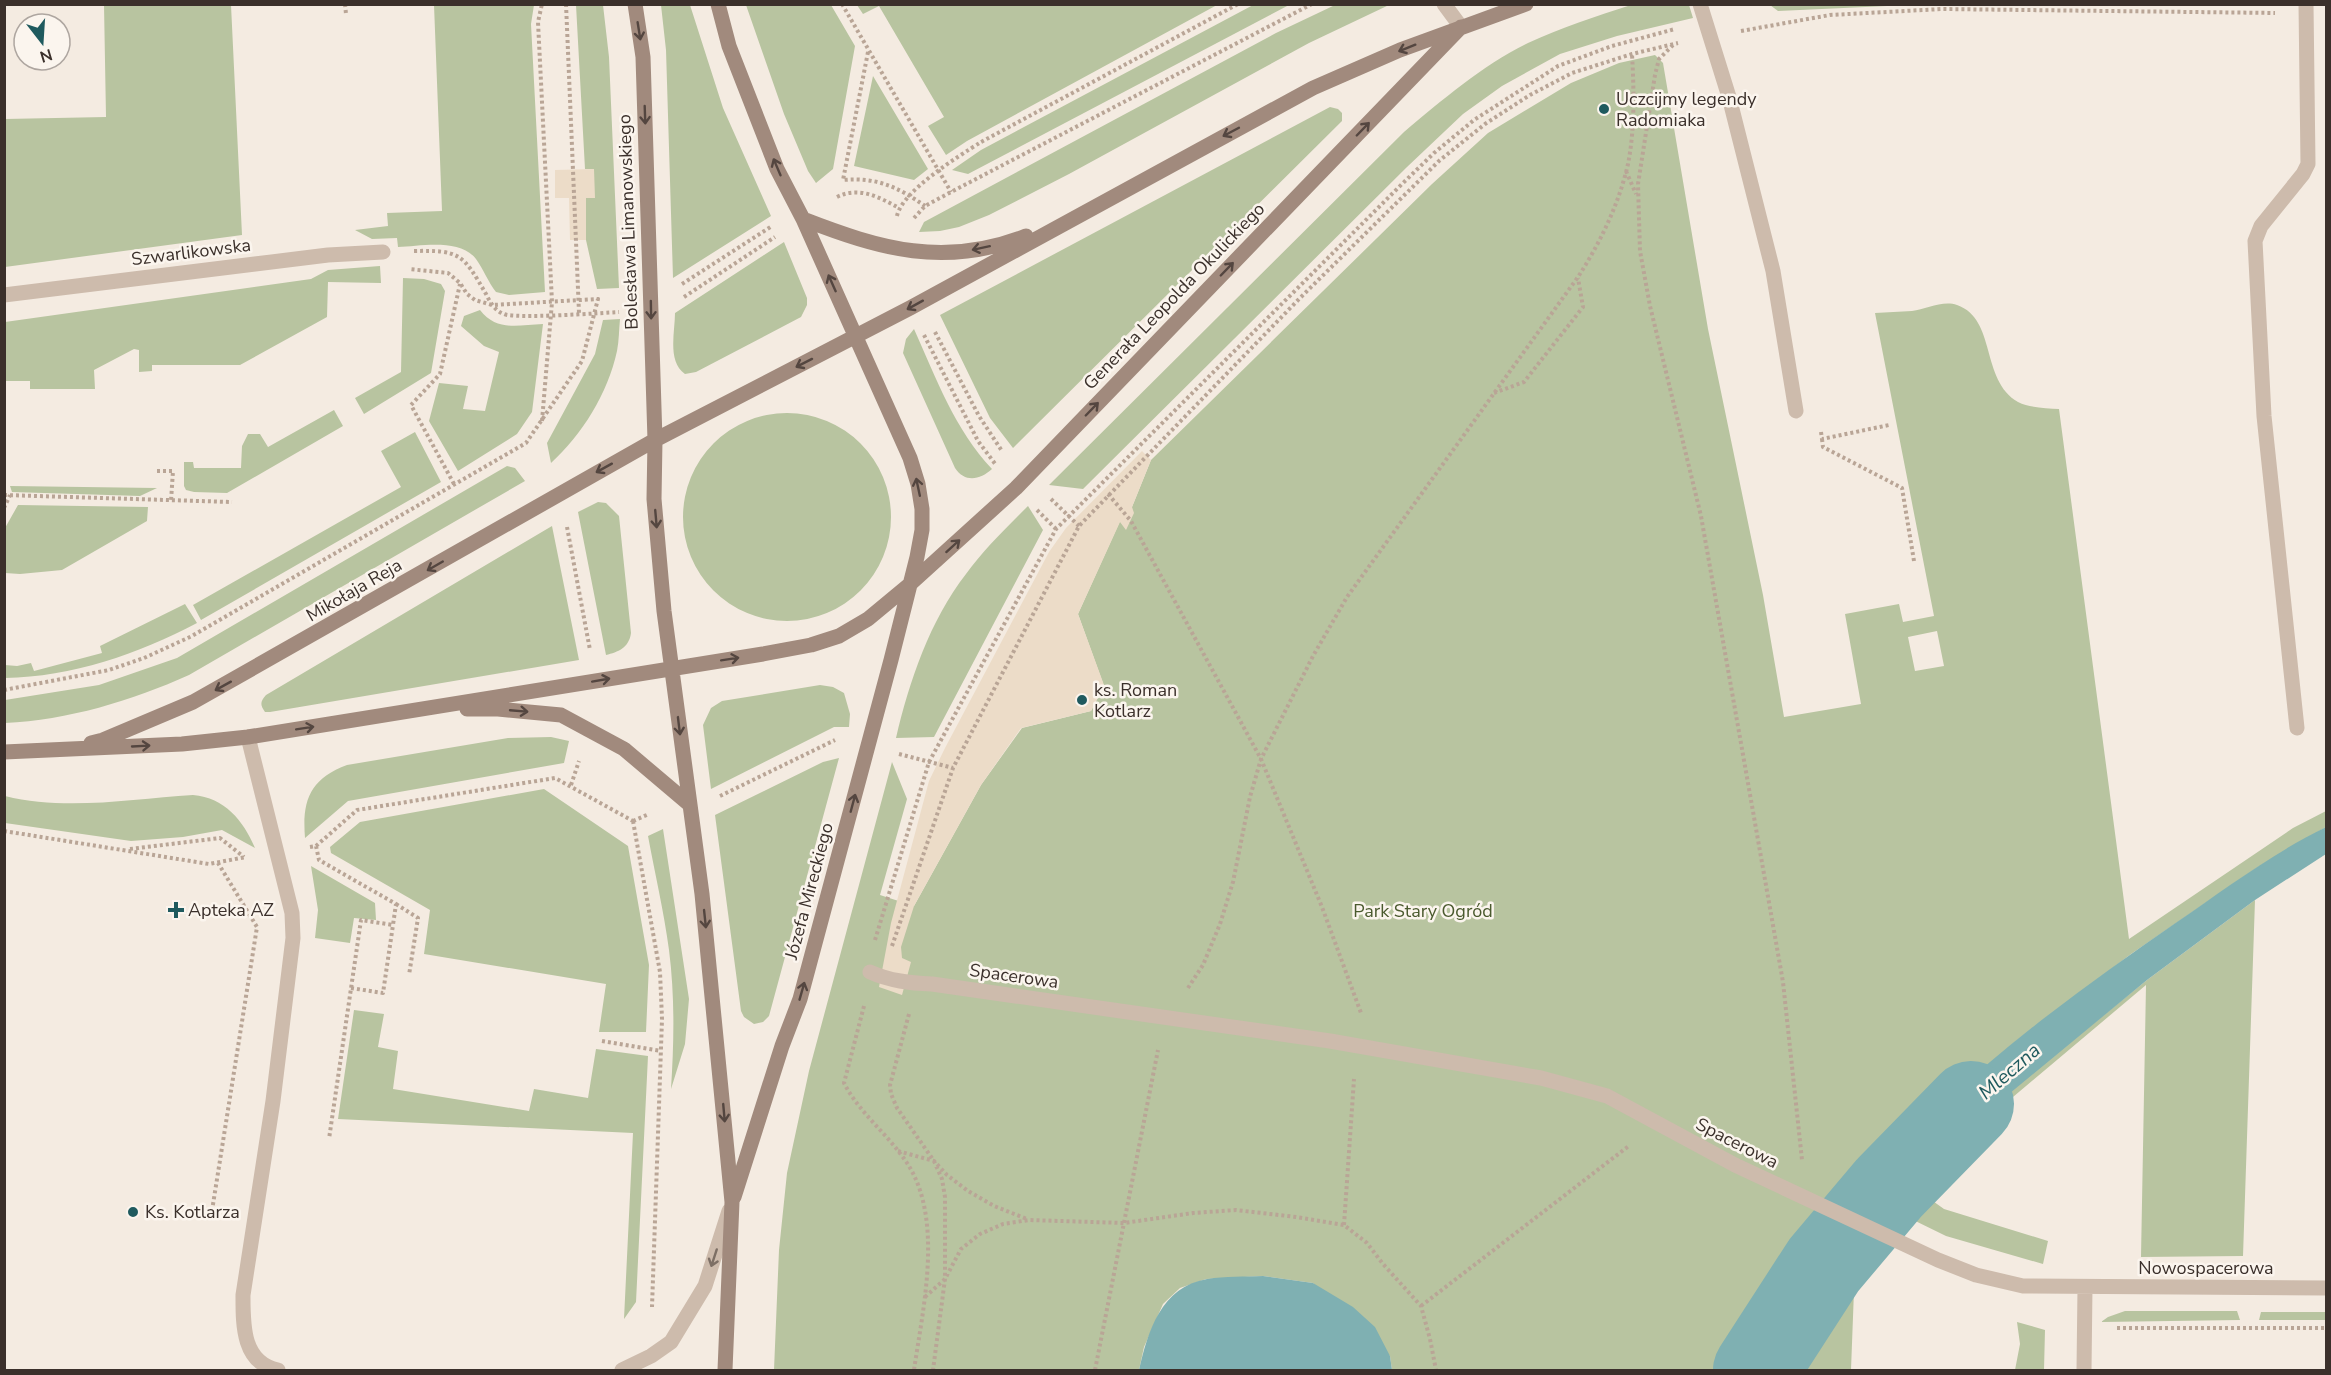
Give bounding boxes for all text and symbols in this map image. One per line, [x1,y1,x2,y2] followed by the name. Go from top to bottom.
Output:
[12,12,72,72] north arrow
[633,20,644,40] one-way arrow
[37,43,55,68] text: N
[1398,43,1416,54] one-way arrow
[1616,87,1757,132] place label: Uczcijmy legendy Radomiaka
[1597,102,1611,116] marker: Uczcijmy legendy Radomiaka
[639,105,650,125] one-way arrow
[612,114,644,330] street label: Bolesława Limanowskiego
[1355,121,1370,136] one-way arrow
[1223,126,1240,138] one-way arrow
[771,158,782,176] one-way arrow
[1078,197,1270,395] street label: Generała Leopolda Okulickiego
[130,233,252,271] street label: Szwarlikowska
[972,243,991,255] one-way arrow
[1220,262,1234,277] one-way arrow
[825,274,836,292] one-way arrow
[907,299,924,311] one-way arrow
[645,300,656,320] one-way arrow
[796,357,813,369] one-way arrow
[1085,402,1099,417] one-way arrow
[595,463,613,474] one-way arrow
[912,477,923,497] one-way arrow
[651,509,662,529] one-way arrow
[945,539,960,553] one-way arrow
[302,553,406,627] street label: Mikołaja Reja
[427,560,444,572] one-way arrow
[719,653,739,664] one-way arrow
[591,674,611,685] one-way arrow
[1094,678,1177,723] place label: ks. Roman Kotlarz
[214,681,232,692] one-way arrow
[1075,693,1089,707] marker: ks. Roman Kotlarz
[509,706,529,717] one-way arrow
[674,715,685,735] one-way arrow
[295,722,315,733] one-way arrow
[131,741,151,752] one-way arrow
[847,794,859,813] one-way arrow
[779,820,839,963] street label: Józefa Mireckiego
[188,898,274,922] place label: Apteka AZ
[1353,899,1493,923] park label: Park Stary Ogród
[169,903,183,917] marker: Apteka AZ
[700,909,711,929] one-way arrow
[968,958,1060,994] street label: Spacerowa
[797,982,808,1001] one-way arrow
[1973,1037,2046,1106] water label: Mleczna
[719,1103,730,1123] one-way arrow
[1692,1112,1782,1174] street label: Spacerowa
[145,1200,240,1224] place label: Ks. Kotlarza
[126,1205,140,1219] marker: Ks. Kotlarza
[708,1248,719,1267] one-way arrow
[2138,1256,2274,1280] street label: Nowospacerowa

